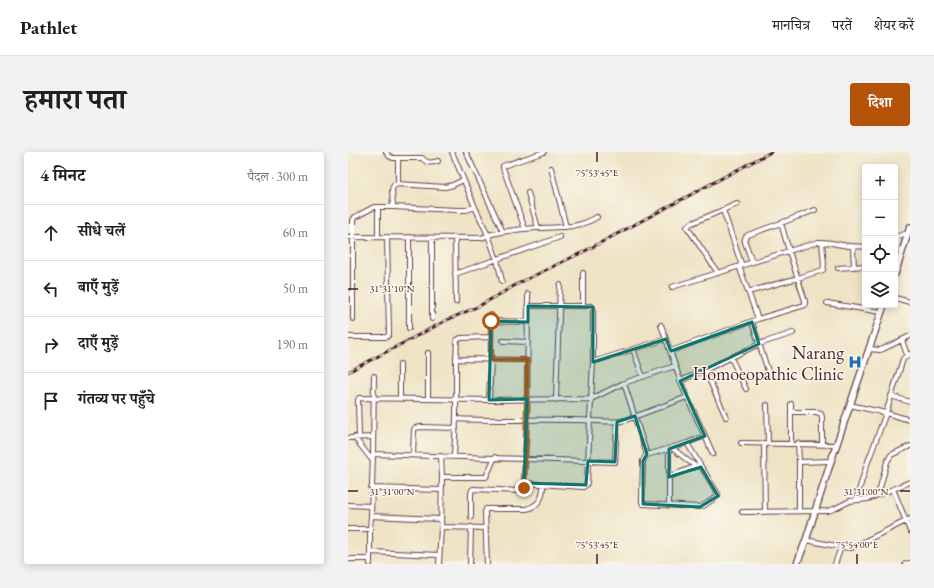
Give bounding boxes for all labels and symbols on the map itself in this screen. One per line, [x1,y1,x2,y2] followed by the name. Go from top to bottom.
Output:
[576,166,619,179] text: 75°53'45"E
[370,282,415,295] text: 31°31'10"N
[482,312,500,330] route start
[693,341,844,385] place label: Narang Homoeopathic Clinic
[847,354,863,370] hospital icon: Narang Homoeopathic Clinic
[515,479,533,497] route end
[370,485,415,498] text: 31°31'00"N
[844,485,889,498] text: 31°31'00"N
[576,538,619,551] text: 75°53'45"E
[836,538,879,551] text: 75°54'00"E

